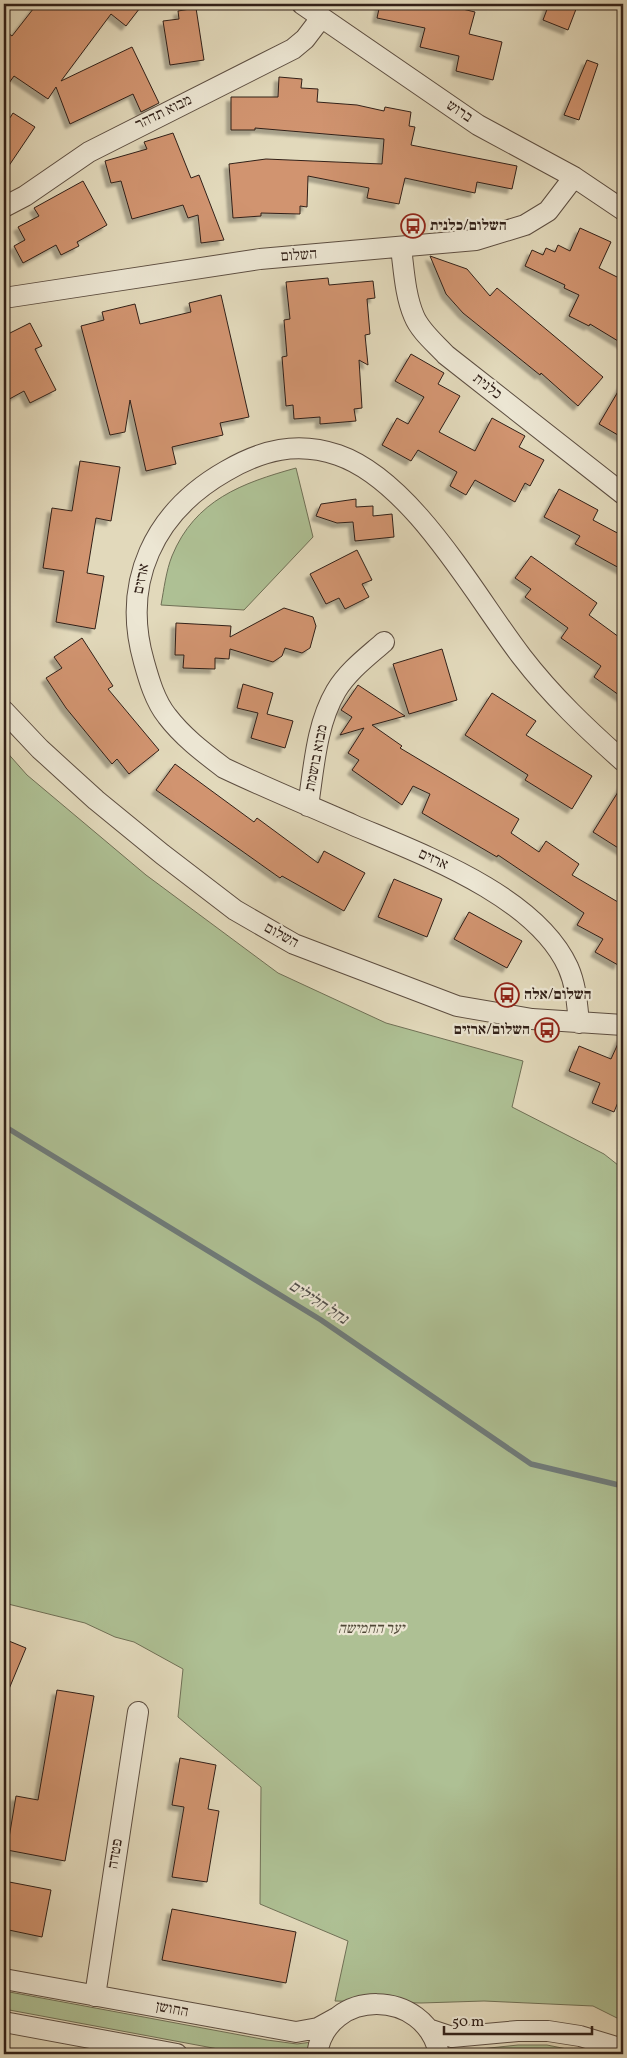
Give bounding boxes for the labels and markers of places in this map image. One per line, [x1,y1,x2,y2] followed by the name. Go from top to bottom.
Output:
[400,213,426,239] bus stop icon: השלום/כלנית
[430,216,507,237] place label: השלום/כלנית
[494,982,520,1008] bus stop icon: השלום/אלה
[524,985,592,1006] place label: השלום/אלה
[534,1017,560,1043] bus stop icon: השלום/ארזים
[454,1020,530,1041] place label: השלום/ארזים

